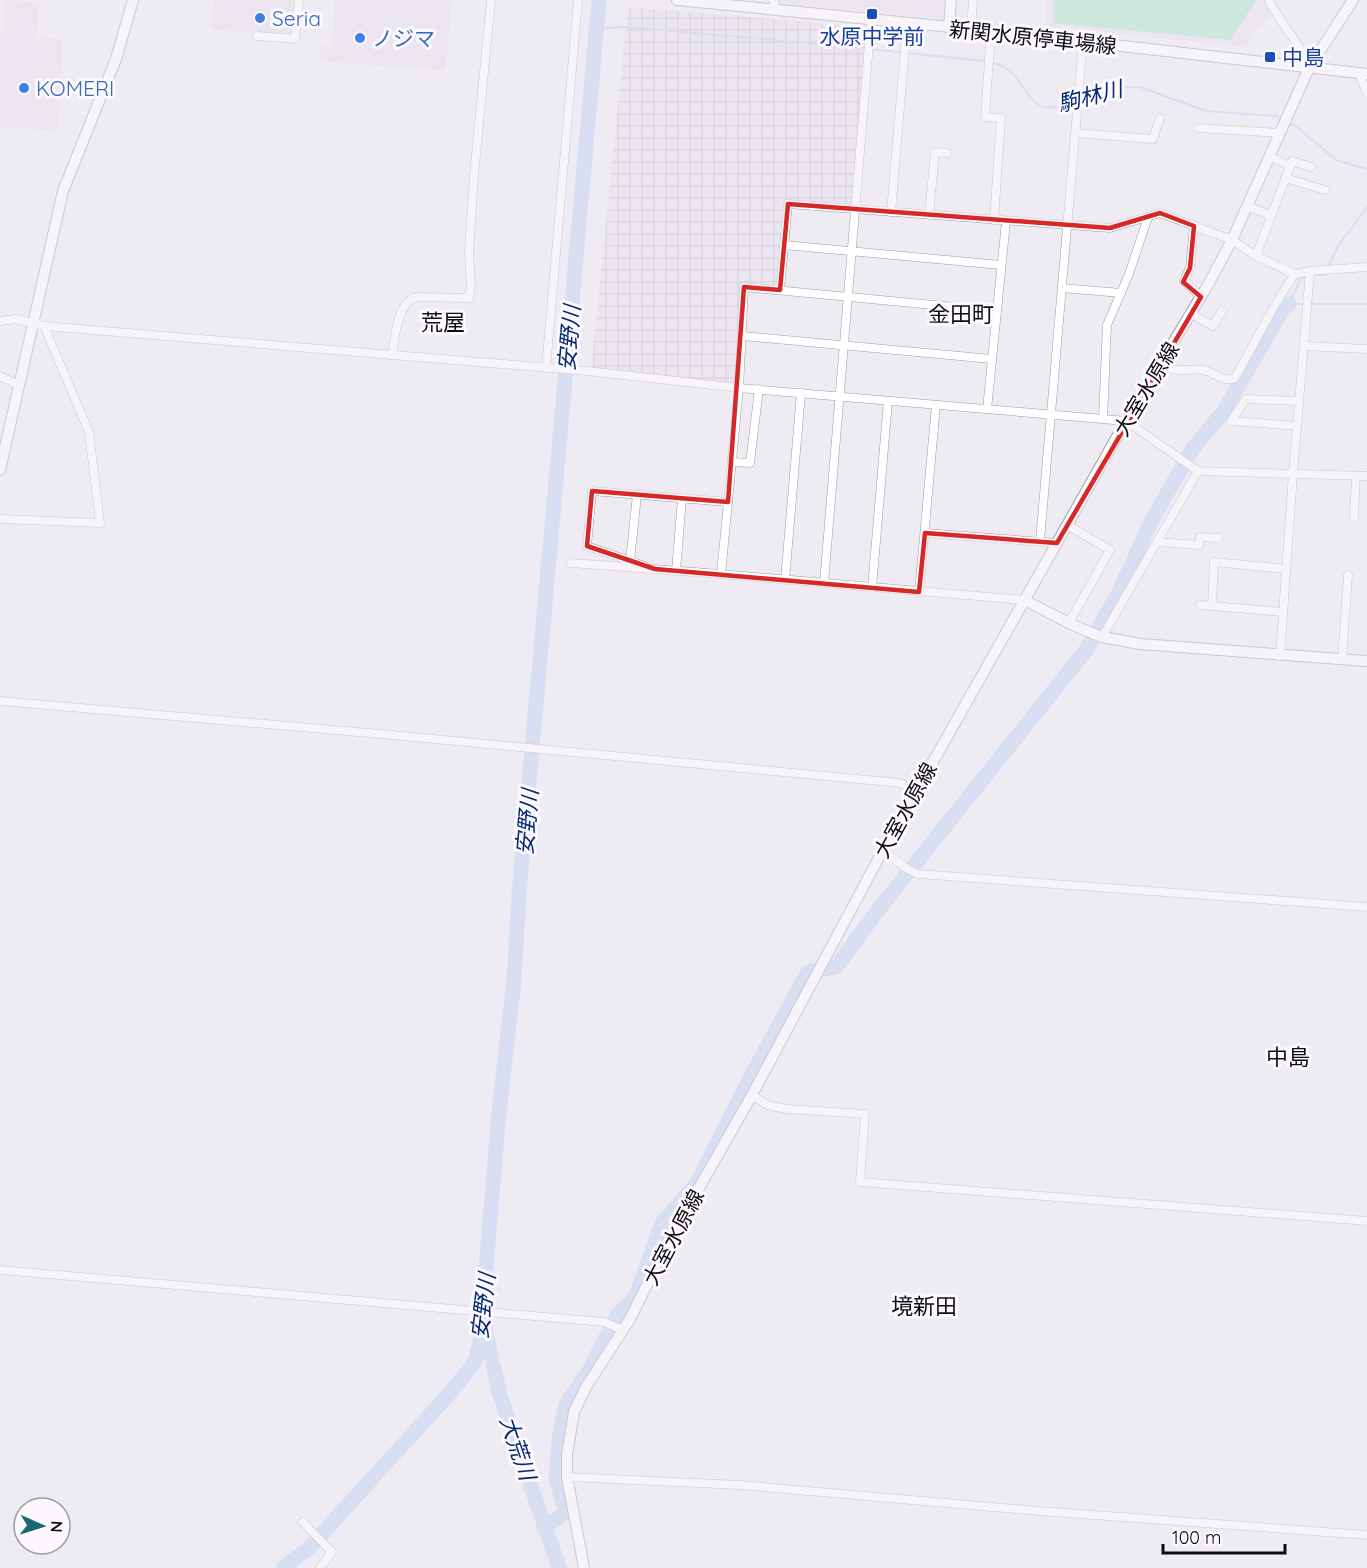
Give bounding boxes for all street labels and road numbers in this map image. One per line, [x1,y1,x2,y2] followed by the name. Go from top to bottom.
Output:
[948,15,1118,59] street label: 新関水原停車場線
[1108,337,1184,441] street label: 大室水原線
[868,758,942,862] street label: 大室水原線
[637,1185,709,1289] street label: 大室水原線

